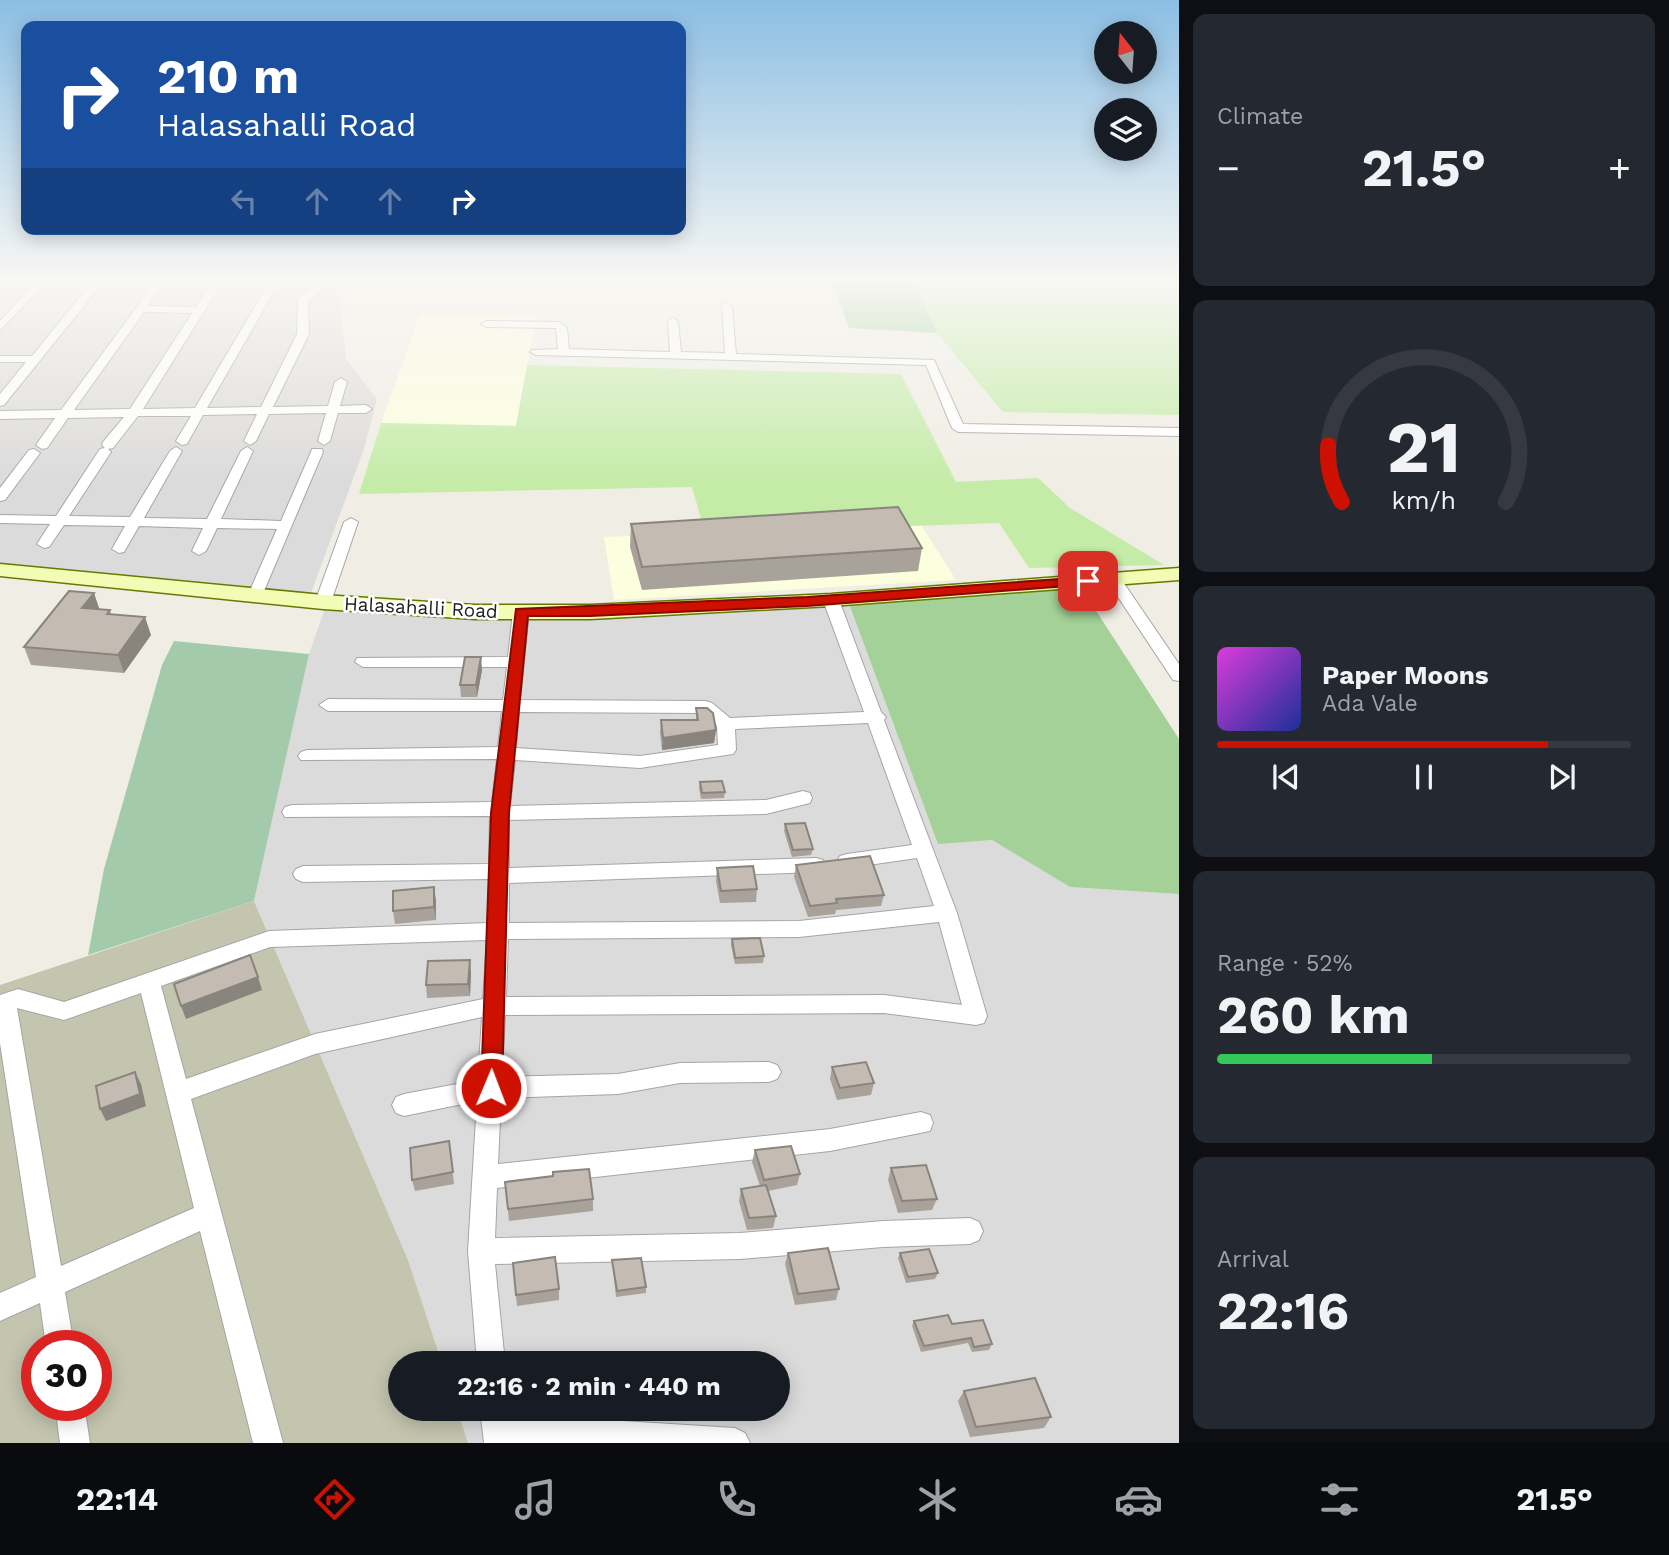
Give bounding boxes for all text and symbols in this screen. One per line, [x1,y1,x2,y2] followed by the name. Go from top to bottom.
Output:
[1094,21,1157,84] north arrow
[1094,21,1157,161] map controls
[157,47,299,105] text: 210 m
[42,49,133,140] icon: right
[1094,98,1157,161] button: layers
[1217,103,1303,130] text: Climate
[157,106,416,144] text: Halasahalli Road
[1362,138,1486,199] text: 21.5°
[1217,146,1240,190] text: −
[1608,146,1631,190] text: +
[225,182,263,220] icon: left
[298,182,336,220] icon: ahead
[371,182,409,220] icon: ahead
[444,182,482,220] icon: right
[1387,404,1461,490] text: 21
[1392,485,1456,514] text: km/h
[1058,551,1118,611] pin
[1069,562,1107,600] icon: arrive
[343,592,498,623] street label: Halasahalli Road
[1322,660,1489,690] text: Paper Moons
[1322,690,1418,717] text: Ada Vale
[1267,758,1305,796] icon: previous
[1405,758,1443,796] icon: pause
[1543,758,1581,796] icon: next
[1217,950,1352,977] text: Range · 52%
[1217,985,1410,1046] text: 260 km
[454,1051,528,1125] position arrow
[1217,1246,1289,1273] text: Arrival
[1217,1281,1349,1342] text: 22:16
[21,1330,112,1421] speed limit sign: 30
[457,1371,721,1401] text: 22:16 · 2 min · 440 m
[310,1475,359,1524] icon: directions
[511,1475,560,1524] icon: music
[712,1475,761,1524] icon: phone
[913,1475,962,1524] icon: climate
[1114,1475,1163,1524] icon: car
[1315,1475,1364,1524] icon: filters
[76,1480,158,1518] text: 22:14
[1516,1480,1593,1518] text: 21.5°

